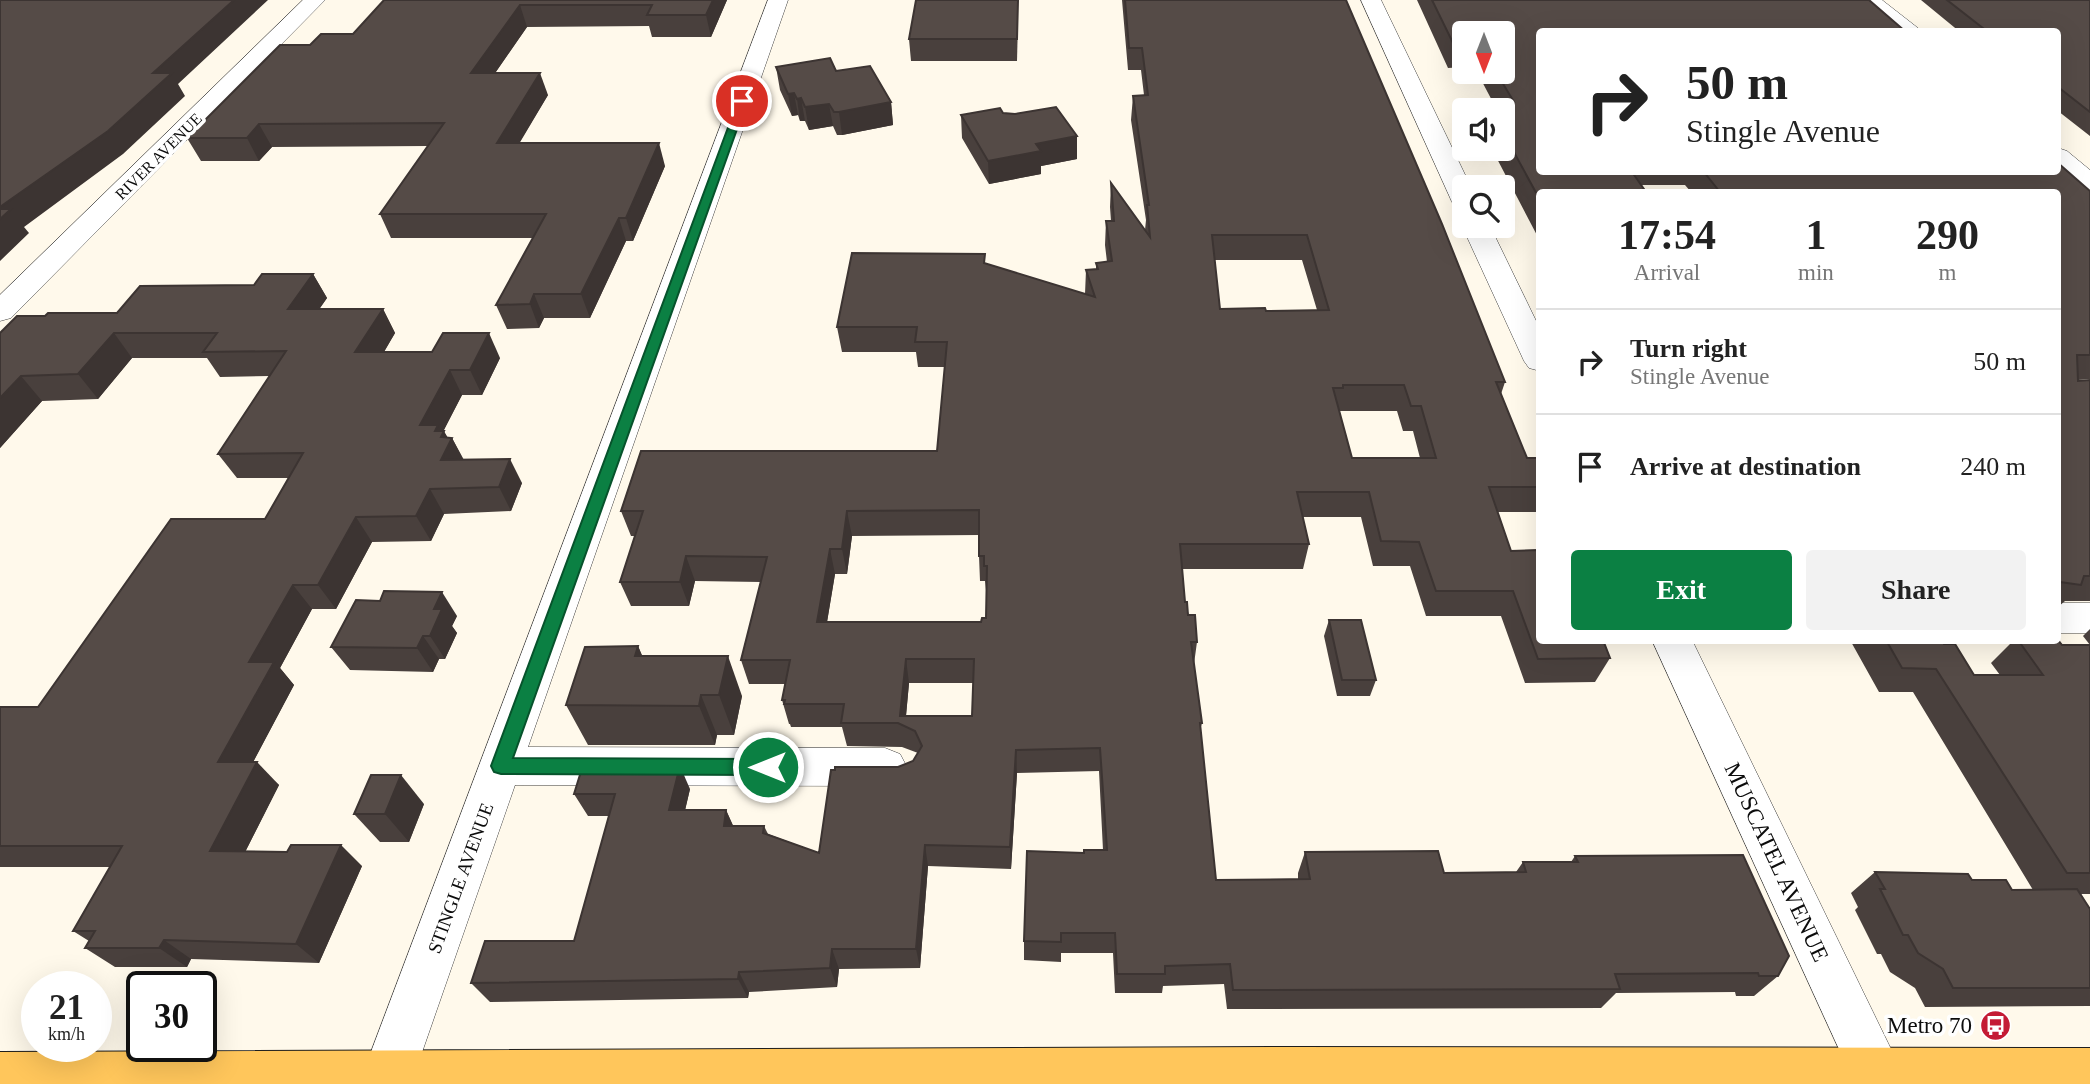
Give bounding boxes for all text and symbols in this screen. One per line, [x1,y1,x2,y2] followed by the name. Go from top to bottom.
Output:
[1452,21,1516,84] north arrow
[1452,21,1515,238] map controls
[1686,55,1788,110] text: 50 m
[1571,56,1662,147] icon: right
[712,71,772,131] pin
[723,82,761,120] icon: arrive
[1452,98,1515,161] button: sound
[112,110,205,203] street label: RIVER AVENUE
[1686,113,1880,149] text: Stingle Avenue
[1452,175,1515,238] button: search
[1618,212,1716,258] text: 17:54
[1805,212,1826,258] text: 1
[1916,212,1979,258] text: 290
[1634,260,1700,285] text: Arrival
[1798,260,1834,285] text: min
[1938,260,1956,285] text: m
[1630,334,1747,363] text: Turn right
[1571,343,1609,381] icon: right
[1973,347,2026,376] text: 50 m
[1630,364,1769,389] text: Stingle Avenue
[1571,448,1609,486] icon: arrive
[1630,452,1861,481] text: Arrive at destination
[1960,452,2026,481] text: 240 m
[1571,550,1792,630] button: Exit
[1806,550,2026,630] button: Share
[731,730,805,804] position arrow
[1719,759,1834,966] street label: MUSCATEL AVENUE
[423,800,497,956] street label: STINGLE AVENUE
[126,971,217,1062] speed limit sign: 30
[49,988,84,1027] text: 21
[1978,1008,2012,1042] bus stop icon: Metro 70
[1887,1013,1972,1038] place label: Metro 70
[48,1024,85,1044] text: km/h

